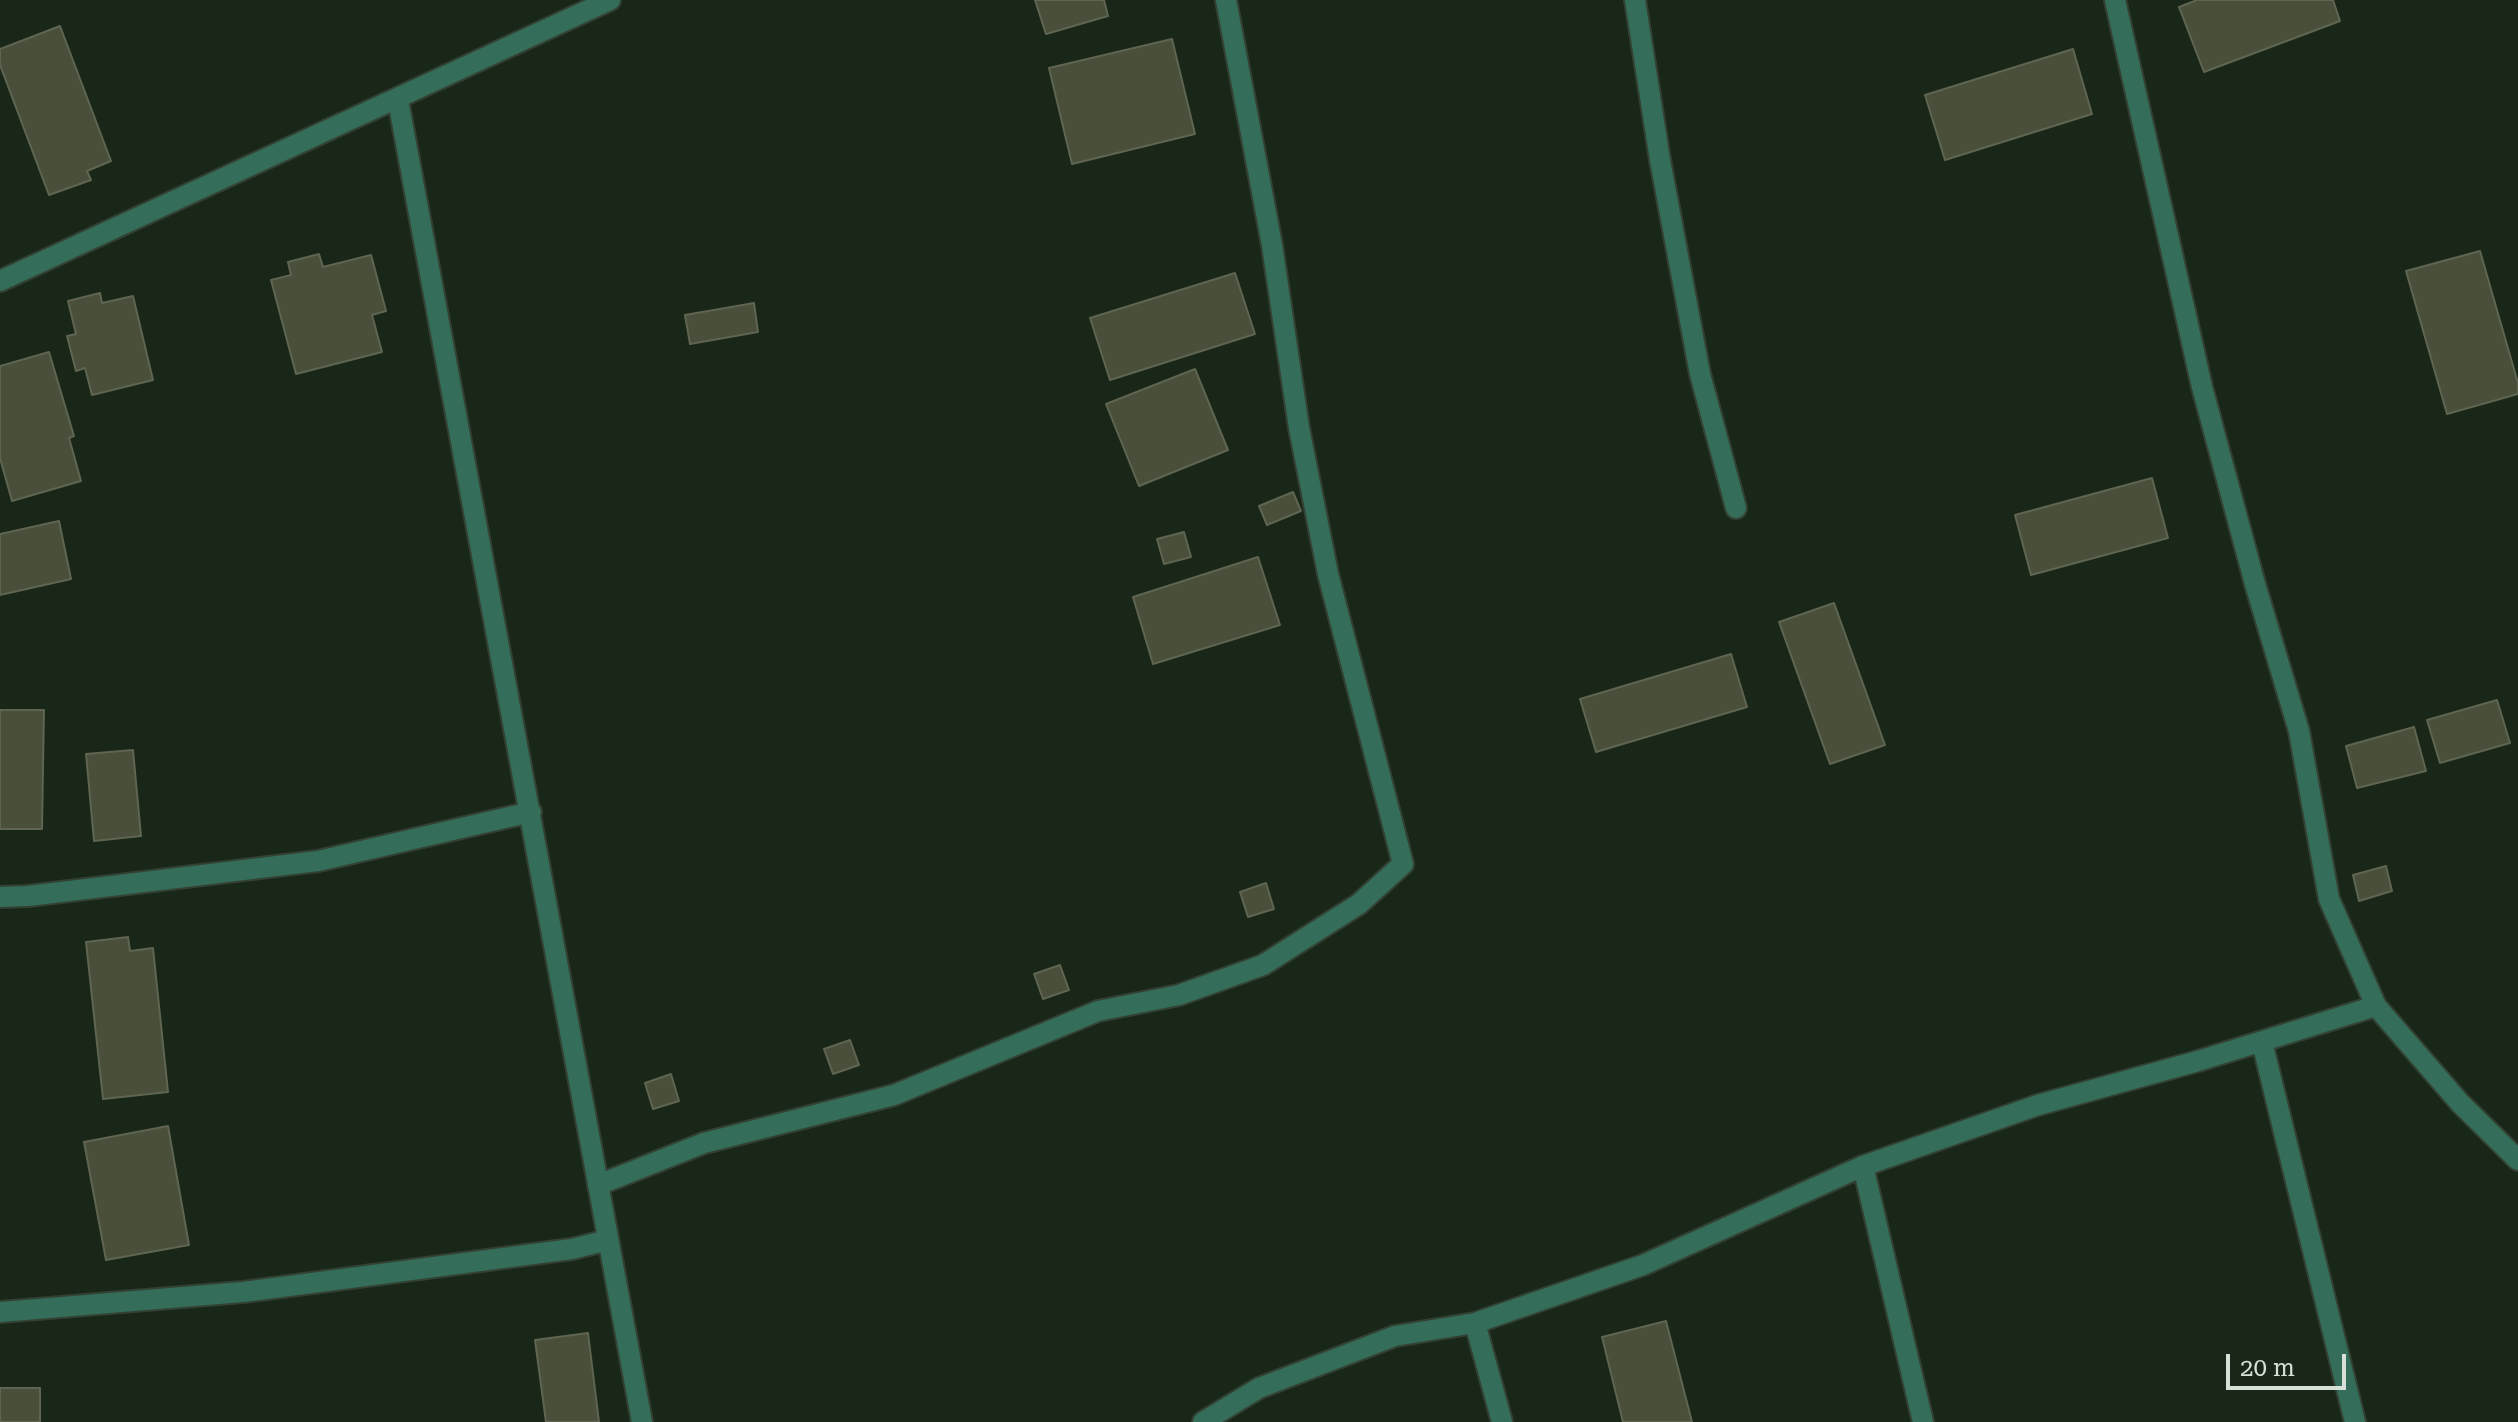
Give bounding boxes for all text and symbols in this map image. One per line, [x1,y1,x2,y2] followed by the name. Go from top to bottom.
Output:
[2230,1338,2350,1388] scale bar
[2240,1354,2295,1382] text: 20 m

